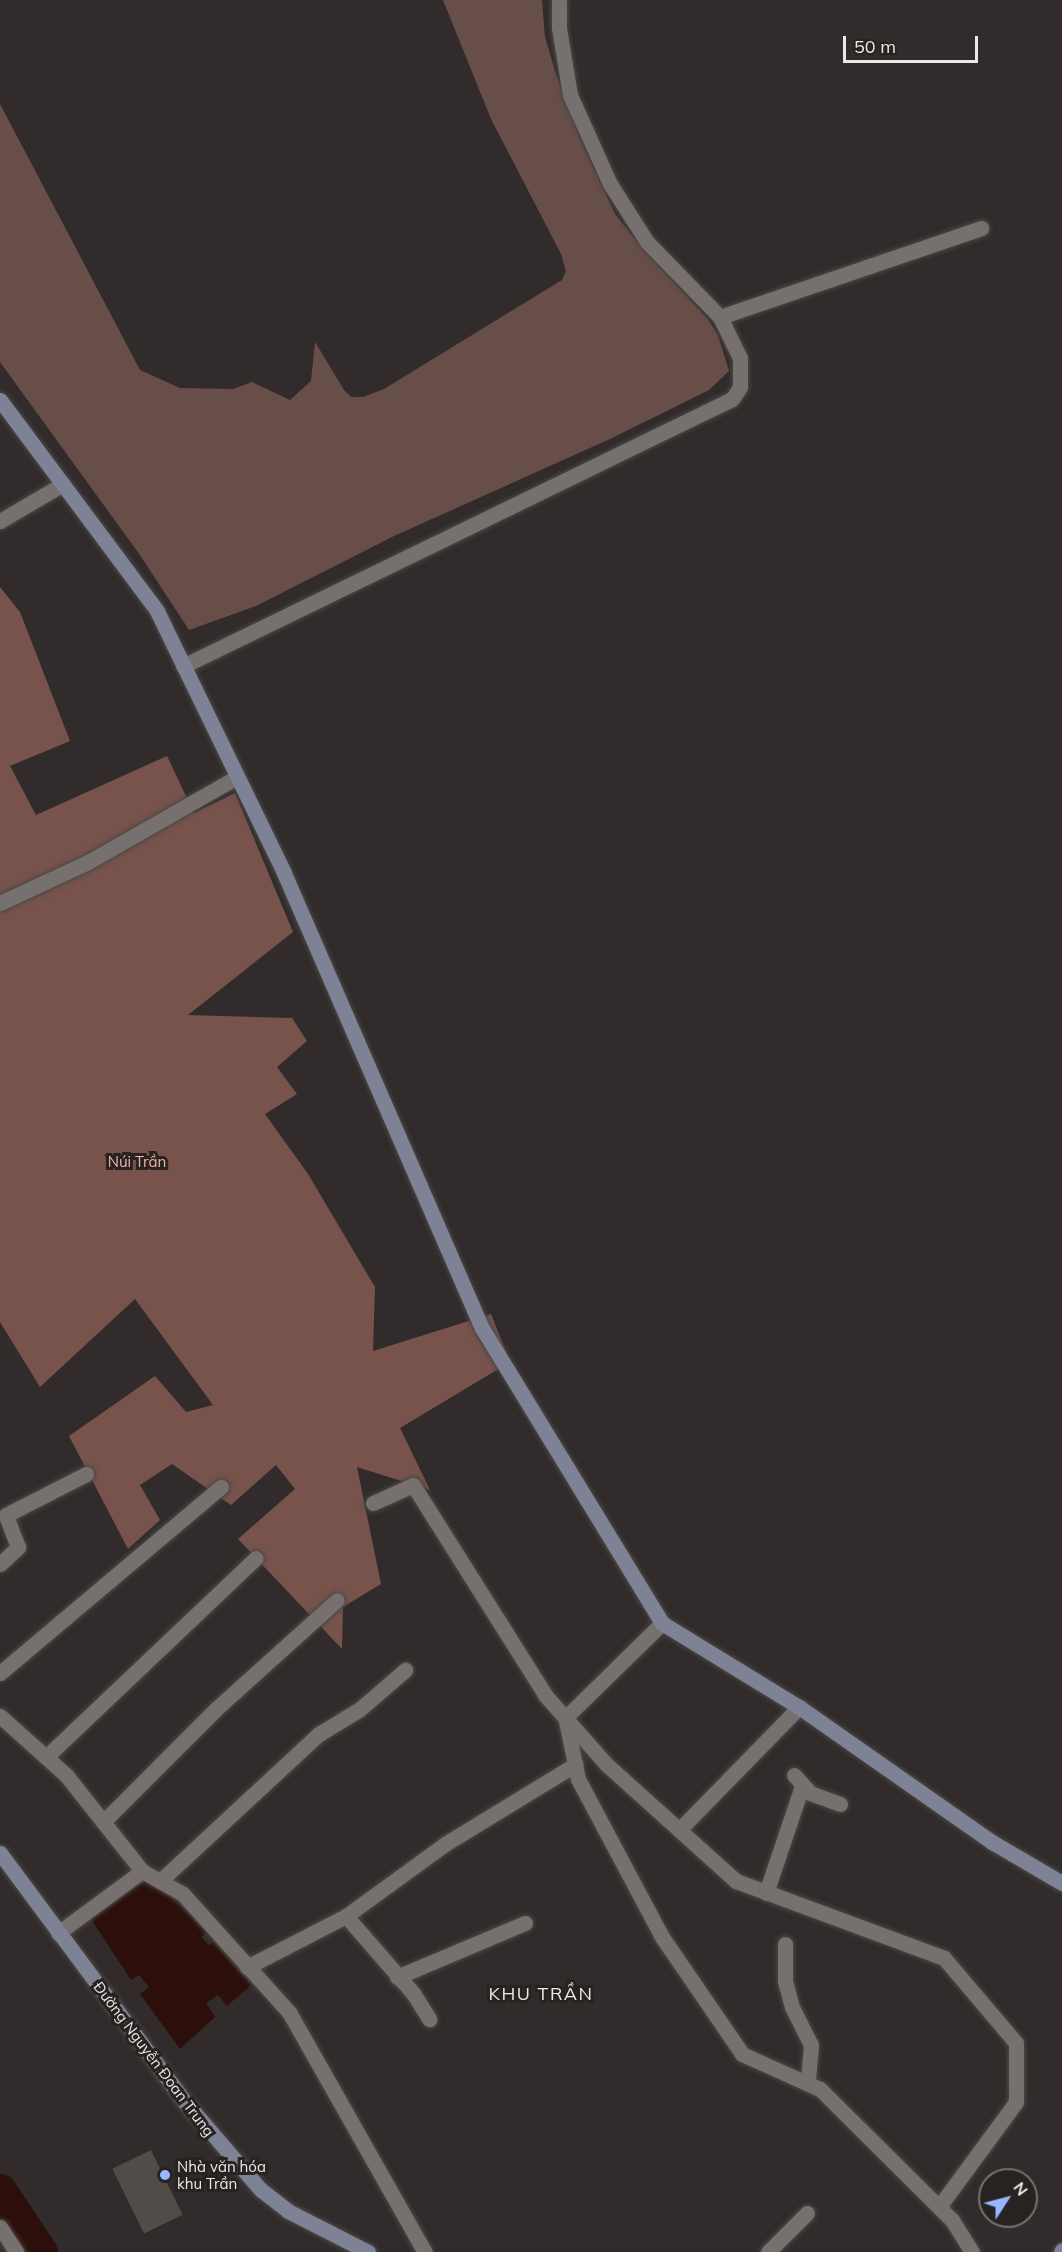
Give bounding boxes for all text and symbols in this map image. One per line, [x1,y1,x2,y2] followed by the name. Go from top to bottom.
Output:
[846,24,981,62] scale bar
[854,35,896,58] text: 50 m
[108,1153,166,1171] park label: Núi Trần
[90,1978,218,2140] street label: Đường Nguyễn Đoan Trung
[489,1983,593,2005] district label: KHU TRẦN
[177,2157,266,2192] place label: Nhà văn hóa khu Trần
[158,2168,172,2182] marker: Nhà văn hóa khu Trần
[978,2168,1038,2228] north arrow
[1009,2178,1033,2199] text: N

